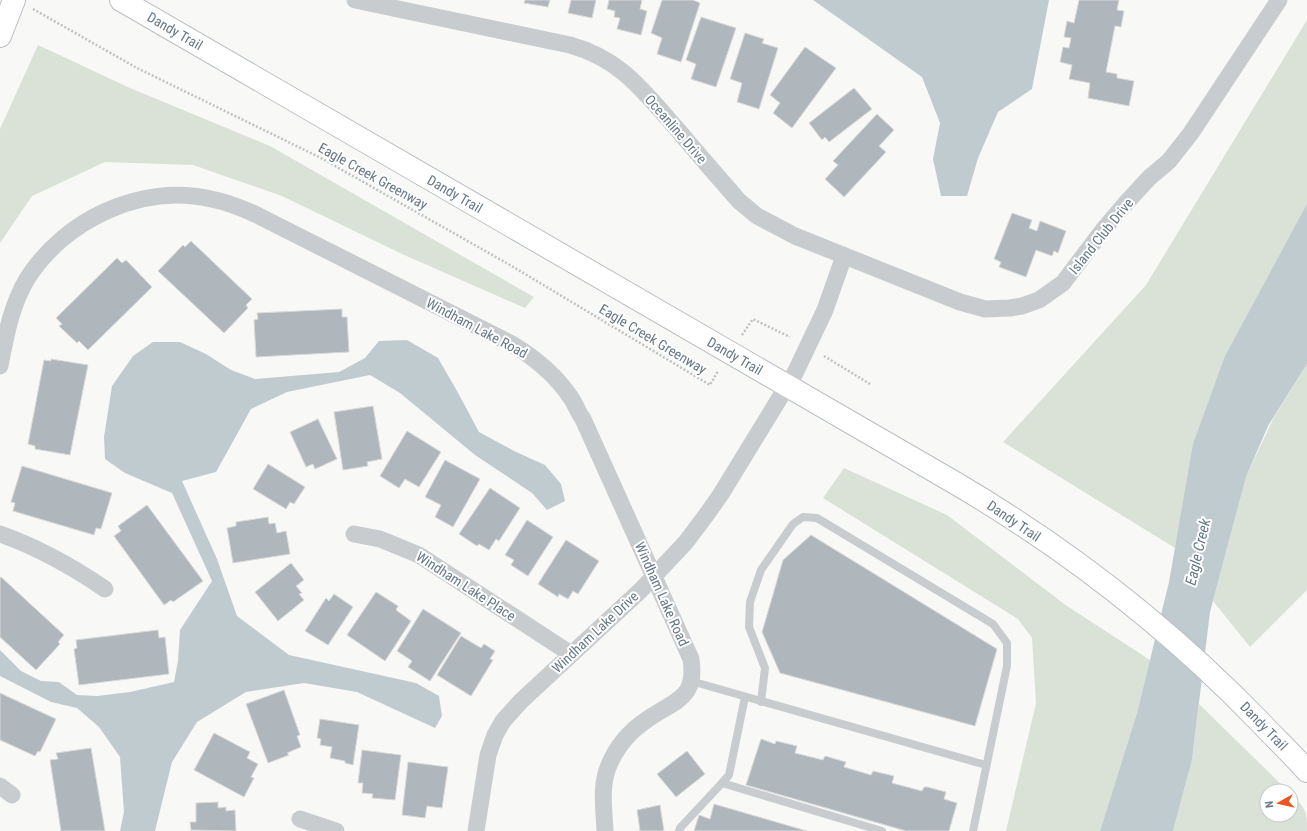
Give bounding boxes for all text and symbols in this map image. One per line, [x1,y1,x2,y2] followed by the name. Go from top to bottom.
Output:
[145,9,205,53] street label: Dandy Trail
[642,91,710,167] street label: Oceanline Drive
[316,139,430,213] street label: Eagle Creek Greenway
[425,172,485,216] street label: Dandy Trail
[1066,195,1137,277] street label: Island Club Drive
[424,295,530,361] street label: Windham Lake Road
[597,301,710,377] street label: Eagle Creek Greenway
[705,334,765,378] street label: Dandy Trail
[984,497,1044,545] street label: Dandy Trail
[1182,517,1214,587] water label: Eagle Creek
[632,539,692,649] street label: Windham Lake Road
[413,548,519,624] street label: Windham Lake Place
[549,588,642,676] street label: Windham Lake Drive
[1237,698,1291,754] street label: Dandy Trail
[1259,783,1299,823] north arrow
[1263,800,1276,809] text: N

